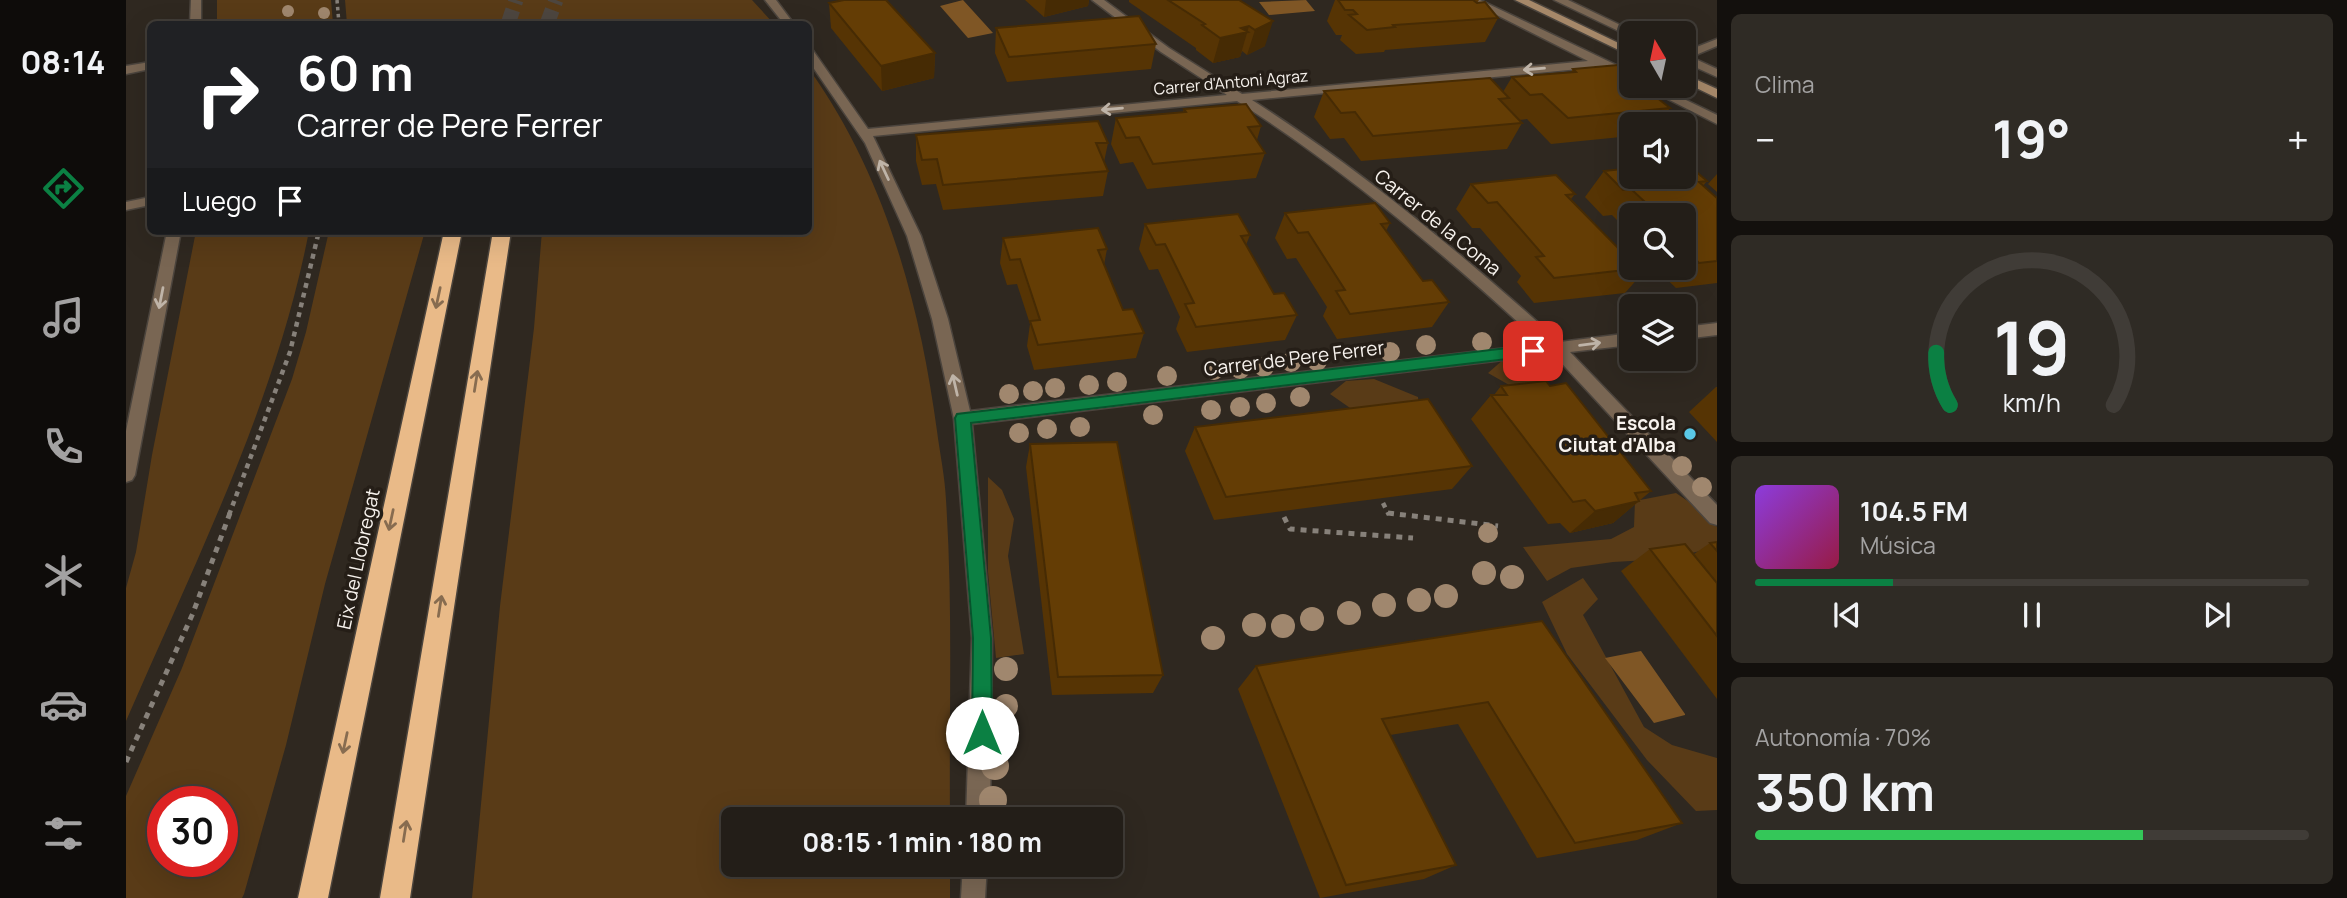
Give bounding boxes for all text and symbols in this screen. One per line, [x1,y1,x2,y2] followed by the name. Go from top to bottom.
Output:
[1619,21,1696,98] north arrow
[1619,21,1696,371] map controls
[297,39,414,106] text: 60 m
[20,40,106,84] text: 08:14
[182,49,273,140] icon: right
[1523,63,1546,76] one-way arrow
[1153,64,1309,100] street label: Carrer d'Antoni Agraz
[1755,68,1814,100] text: Clima
[297,103,603,147] text: Carrer de Pere Ferrer
[1101,103,1124,116] one-way arrow
[1992,103,2071,174] text: 19°
[1619,112,1696,189] button: sound
[1755,113,1776,165] text: −
[2287,113,2309,165] text: +
[876,160,890,181] one-way arrow
[1369,163,1507,281] street label: Carrer de la Coma
[39,164,88,213] icon: directions
[271,182,309,220] icon: arrive
[182,183,257,219] text: Luego
[1619,203,1696,280] button: search
[154,286,168,309] one-way arrow
[430,286,444,309] one-way arrow
[39,293,88,342] icon: music
[1619,294,1696,371] button: layers
[1993,297,2071,397] text: 19
[1503,321,1563,381] pin
[1514,332,1552,370] icon: arrive
[1202,334,1386,382] street label: Carrer de Pere Ferrer
[1578,337,1601,350] one-way arrow
[470,370,483,393] one-way arrow
[948,374,961,397] one-way arrow
[2003,384,2061,419] text: km/h
[1558,410,1676,458] place label: Escola Ciutat d'Alba
[39,422,88,471] icon: phone
[1682,426,1698,442] marker: Escola Ciutat d'Alba
[330,486,386,632] street label: Eix del Llobregat
[1860,493,1968,529] text: 104.5 FM
[384,508,398,531] one-way arrow
[1860,529,1936,561] text: Música
[39,551,88,600] icon: climate
[434,595,447,618] one-way arrow
[1828,596,1866,634] icon: previous
[2013,596,2051,634] icon: pause
[2198,596,2236,634] icon: next
[39,680,88,729] icon: car
[945,696,1019,770] position arrow
[1755,721,1931,753] text: Autonomía · 70%
[337,731,351,754] one-way arrow
[1755,756,1935,827] text: 350 km
[147,786,238,877] speed limit sign: 30
[39,809,88,858] icon: filters
[399,820,412,842] one-way arrow
[802,824,1042,860] text: 08:15 · 1 min · 180 m

